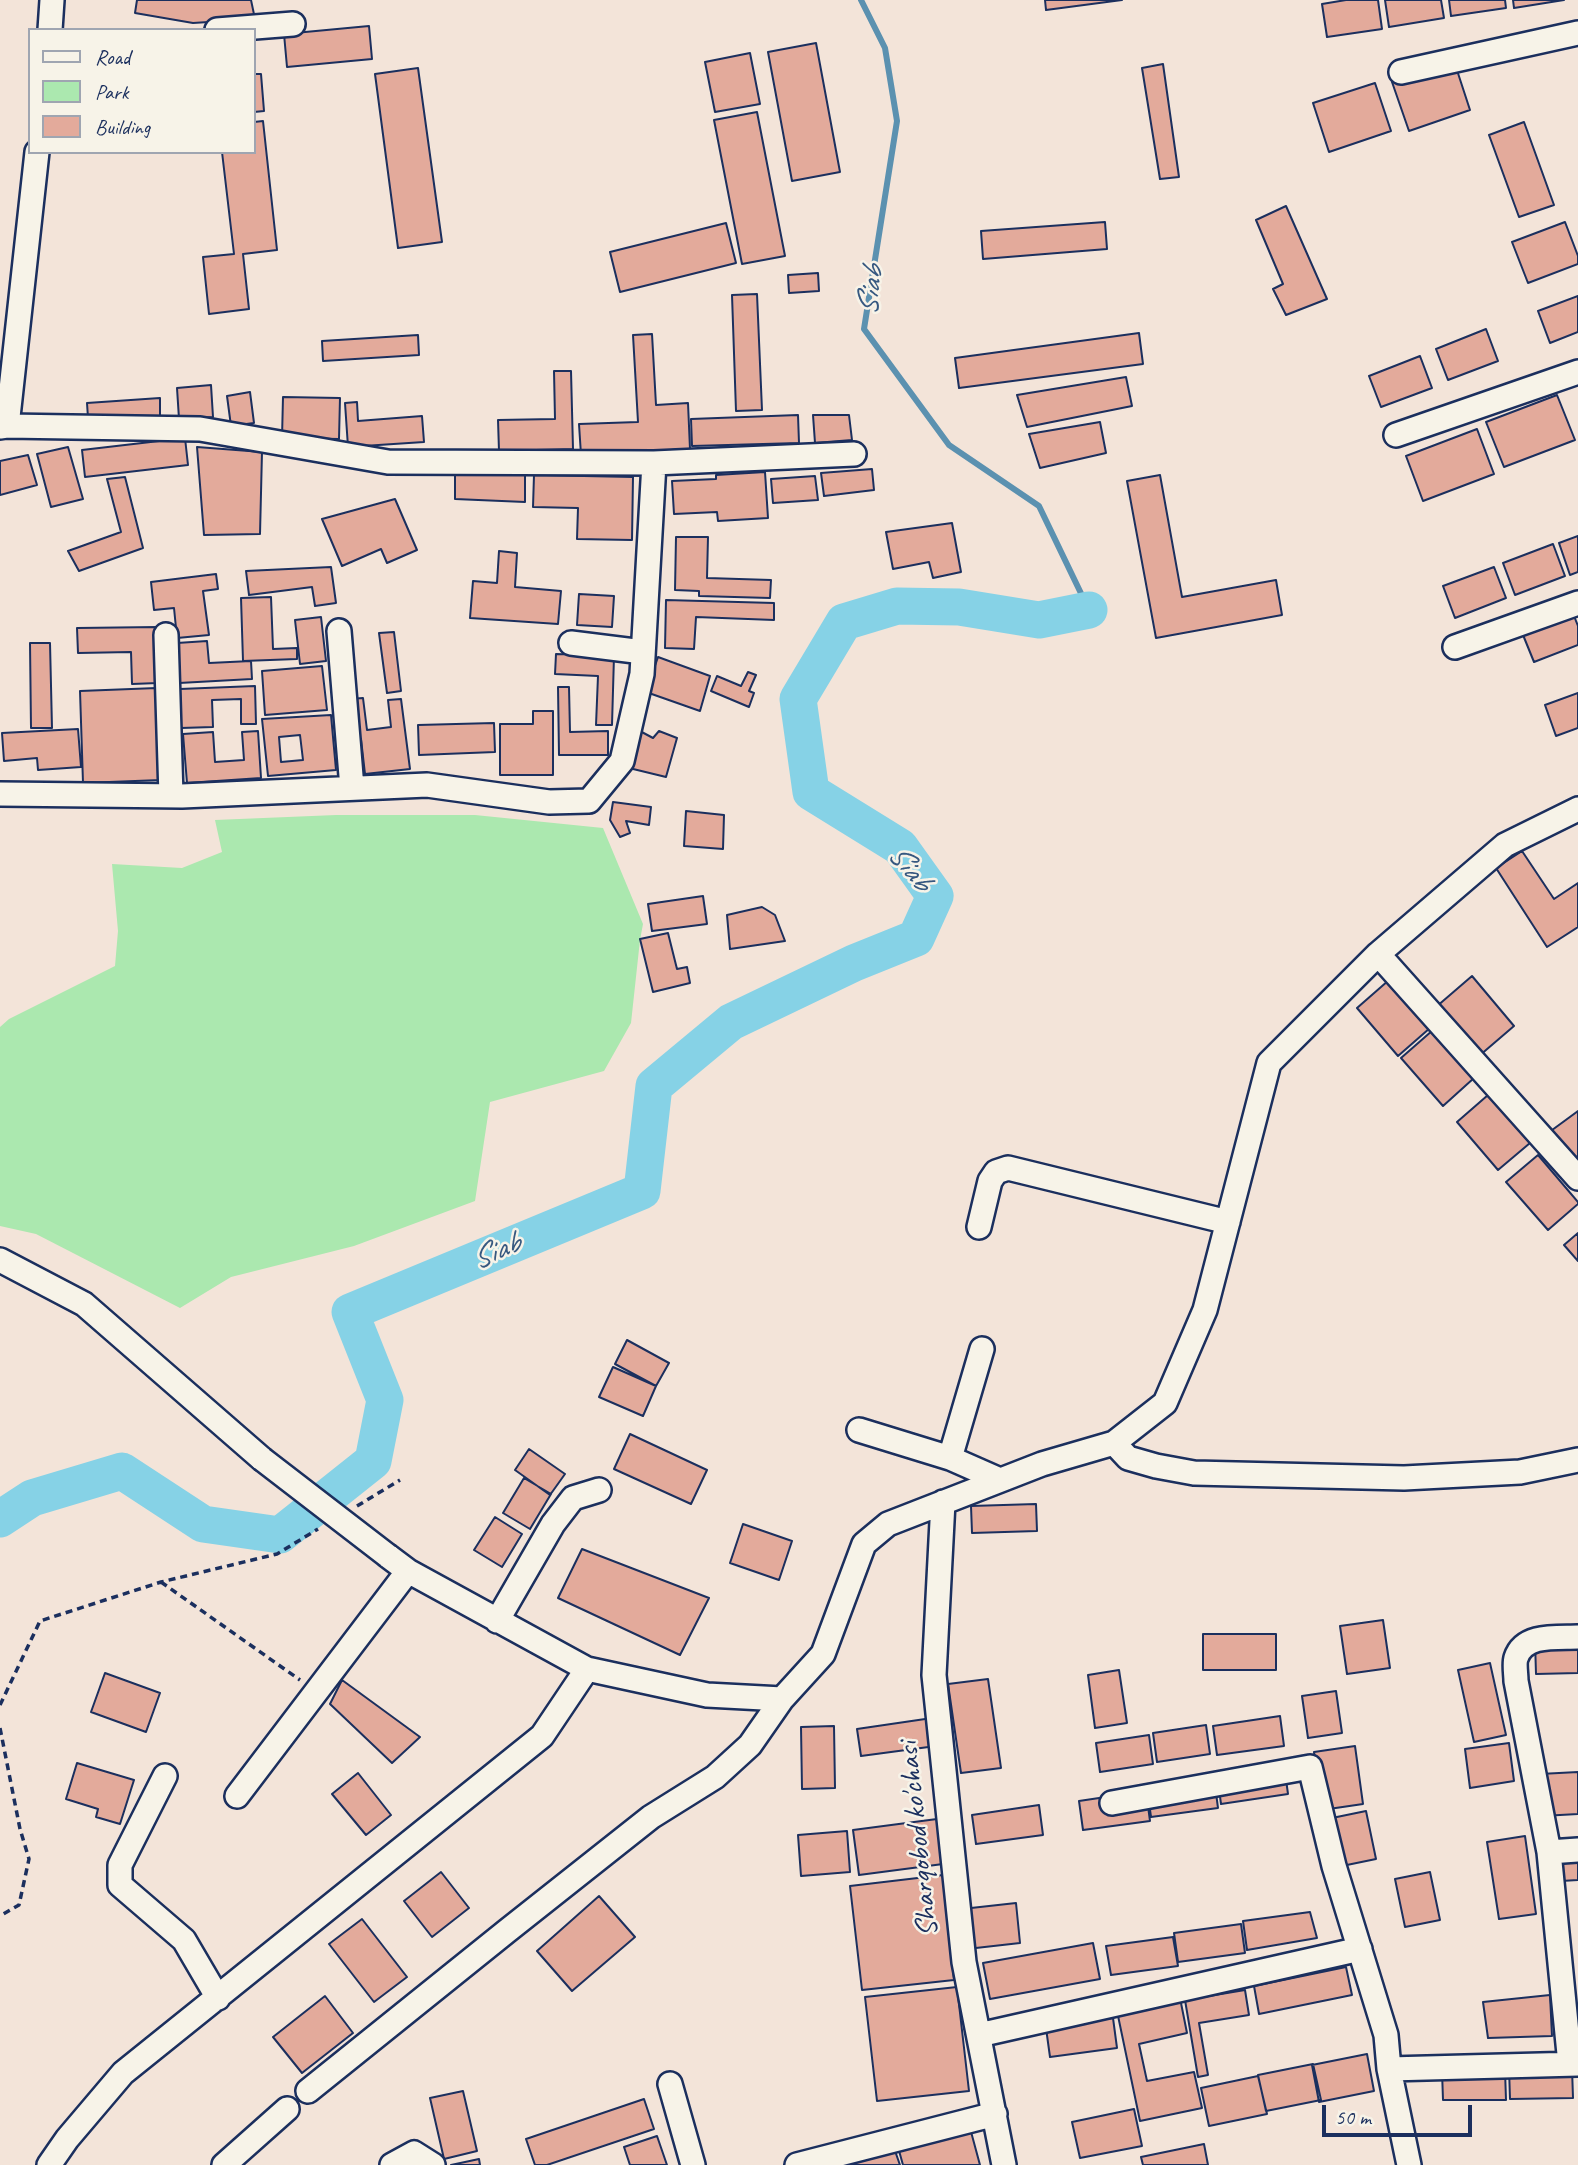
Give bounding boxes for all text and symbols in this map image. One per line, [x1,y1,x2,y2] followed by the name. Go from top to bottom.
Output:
[28,28,256,154] legend
[95,44,130,70] text: Road
[95,79,128,105] text: Park
[95,114,150,140] text: Building
[849,264,893,318] water label: Siab
[879,837,939,899] water label: Siab
[466,1225,526,1279] water label: Siab
[891,1740,947,1938] street label: Sharqobod ko'chasi
[1326,2092,1476,2136] scale bar
[1335,2104,1371,2130] text: 50 m

